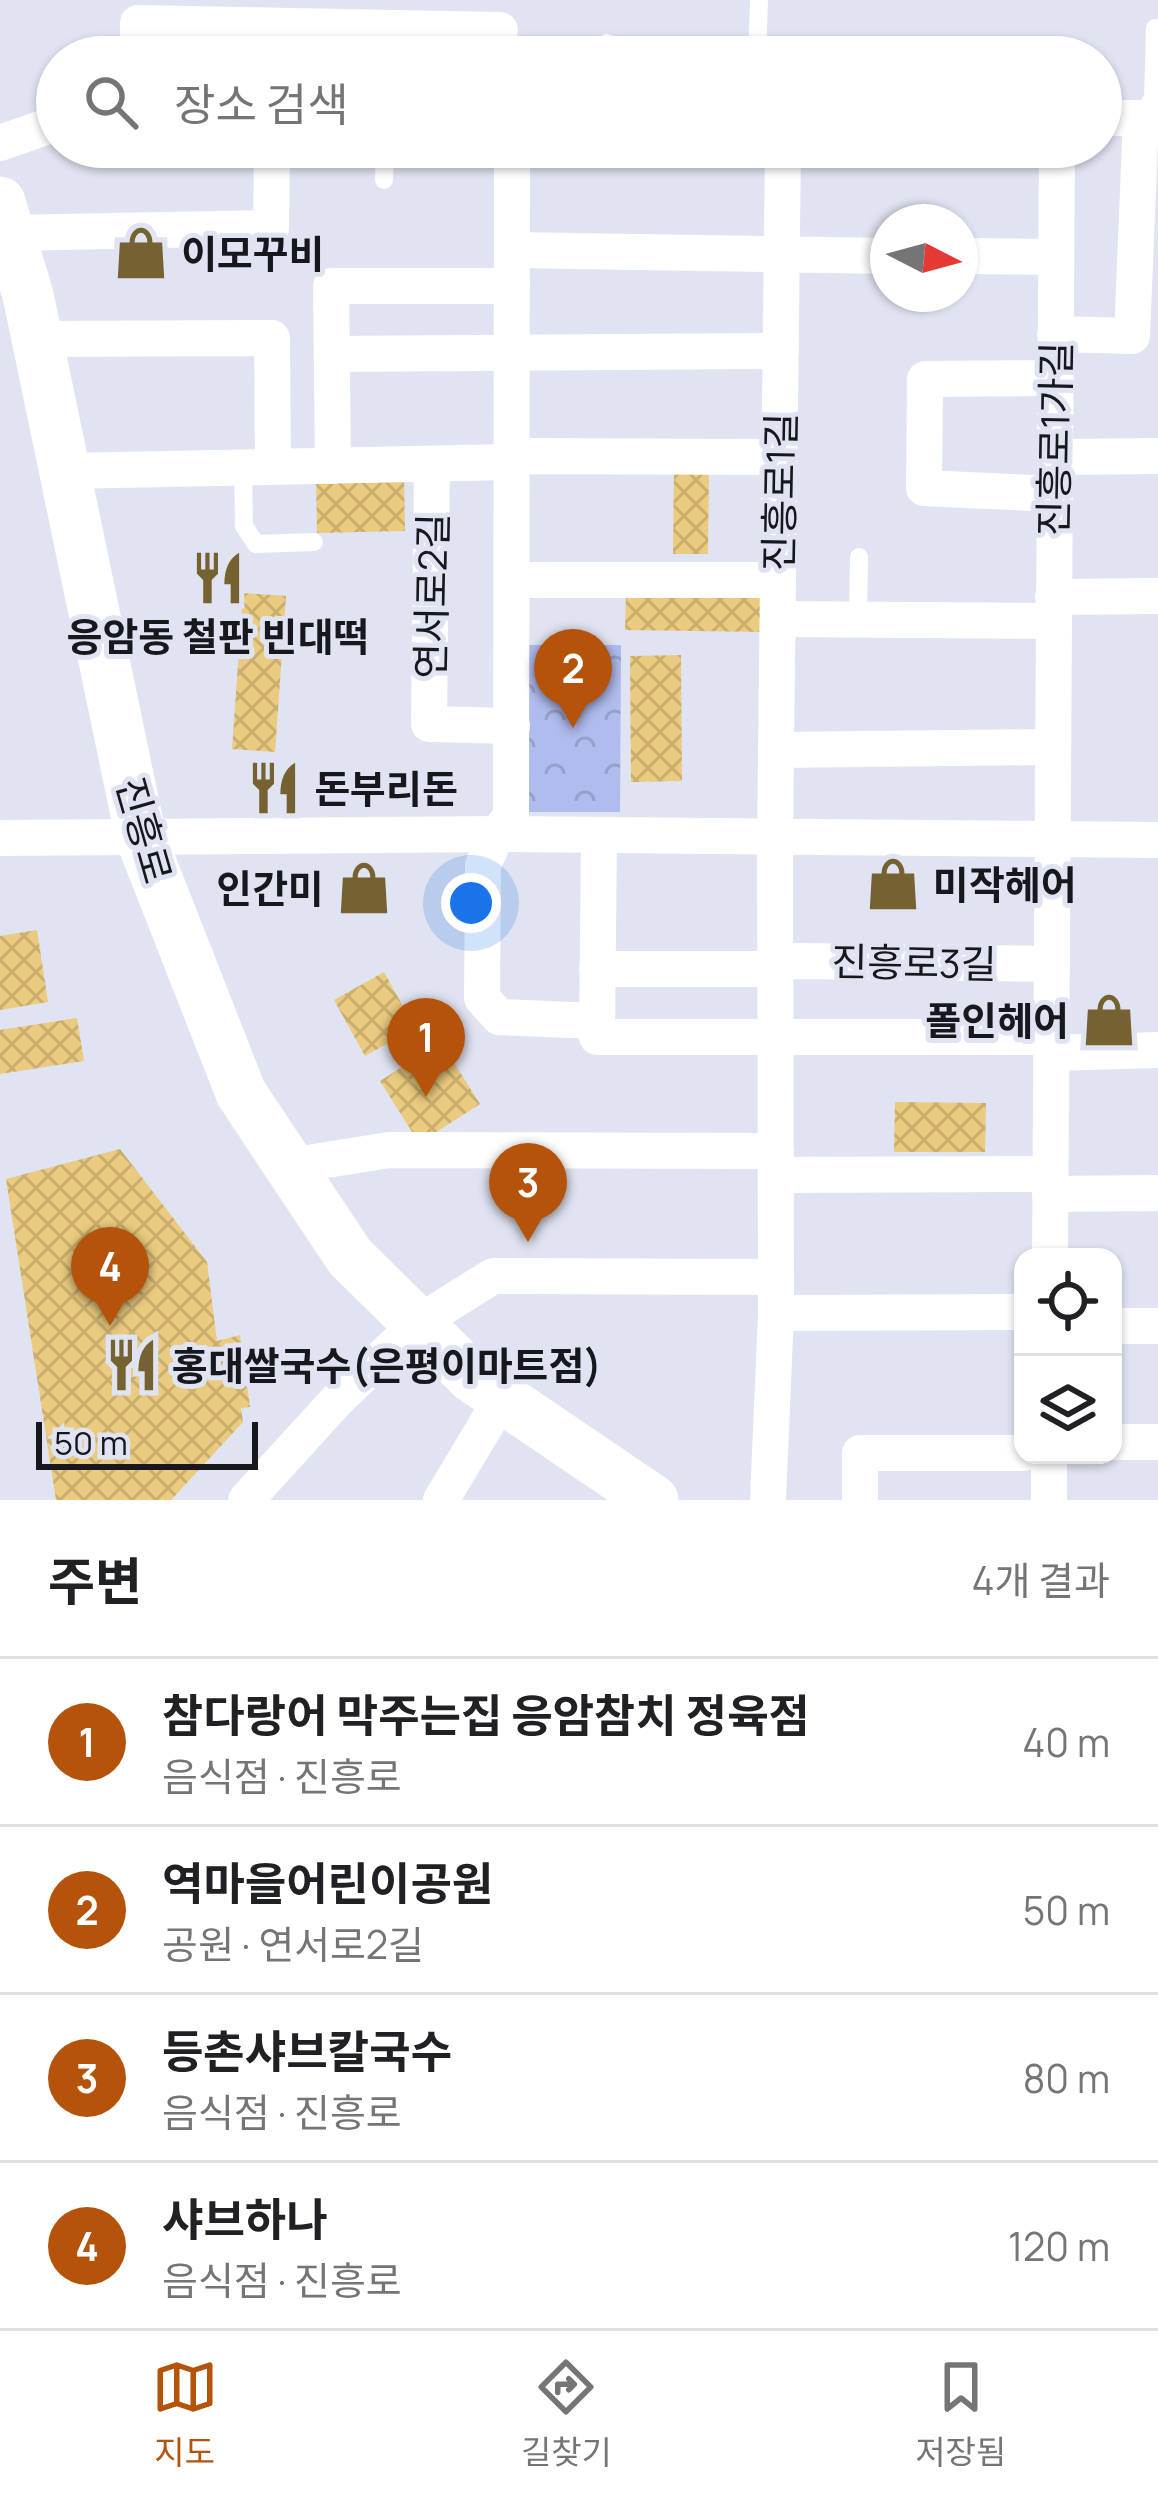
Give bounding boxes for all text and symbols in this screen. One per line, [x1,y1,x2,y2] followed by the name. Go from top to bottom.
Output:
[36,36,1122,168] search box
[78,69,144,135] icon: search
[174,73,349,135] text: 장소 검색
[870,204,978,312] north arrow
[112,224,170,282] shop icon: 이모꾸비
[181,226,325,280] place label: 이모꾸비
[1025,341,1083,537] street label: 진흥로1가길
[751,412,807,572] street label: 진흥로1길
[403,513,459,679] street label: 연서로2길
[189,549,247,607] restaurant icon: 응암동 철판 빈대떡
[67,609,369,663] place label: 응암동 철판 빈대떡
[534,629,612,728] pin: 2
[245,759,303,817] restaurant icon: 돈부리돈
[314,761,458,815] place label: 돈부리돈
[104,771,186,889] street label: 진흥로
[864,855,922,913] shop icon: 미작헤어
[933,857,1077,911] place label: 미작헤어
[335,859,393,917] shop icon: 인간미
[216,861,324,915] place label: 인간미
[441,873,501,933] your location
[831,934,997,990] street label: 진흥로3길
[1080,991,1138,1049] shop icon: 폴인헤어
[925,993,1069,1047] place label: 폴인헤어
[387,998,465,1097] pin: 1
[489,1143,567,1242] pin: 3
[71,1227,149,1326] pin: 4
[1014,1248,1122,1464] map controls
[1014,1248,1122,1356] button: locate
[103,1336,161,1394] restaurant icon: 홍대쌀국수(은평이마트점)
[172,1338,602,1392] place label: 홍대쌀국수(은평이마트점)
[1014,1356,1122,1464] button: layers
[36,1416,258,1469] scale bar
[54,1420,128,1465] text: 50 m
[48,1546,142,1615] text: 주변
[972,1553,1110,1607] text: 4개 결과
[162,1684,810,1746] text: 참다랑어 막주는집 응암참치 정육점
[78,1715,96,1769] text: 1
[1022,1715,1110,1769] text: 40 m
[162,1749,402,1803] text: 음식점 · 진흥로
[162,1852,493,1914] text: 역마을어린이공원
[75,1883,99,1937] text: 2
[1023,1883,1110,1937] text: 50 m
[162,1917,424,1971] text: 공원 · 연서로2길
[162,2020,452,2082] text: 등촌샤브칼국수
[76,2051,98,2105] text: 3
[1023,2051,1110,2105] text: 80 m
[162,2085,402,2139] text: 음식점 · 진흥로
[162,2188,328,2250] text: 샤브하나
[75,2219,99,2273] text: 4
[1008,2219,1110,2273] text: 120 m
[162,2253,402,2307] text: 음식점 · 진흥로
[152,2354,218,2474] tab: 지도
[521,2354,612,2474] tab: 길찾기
[915,2354,1006,2474] tab: 저장됨

